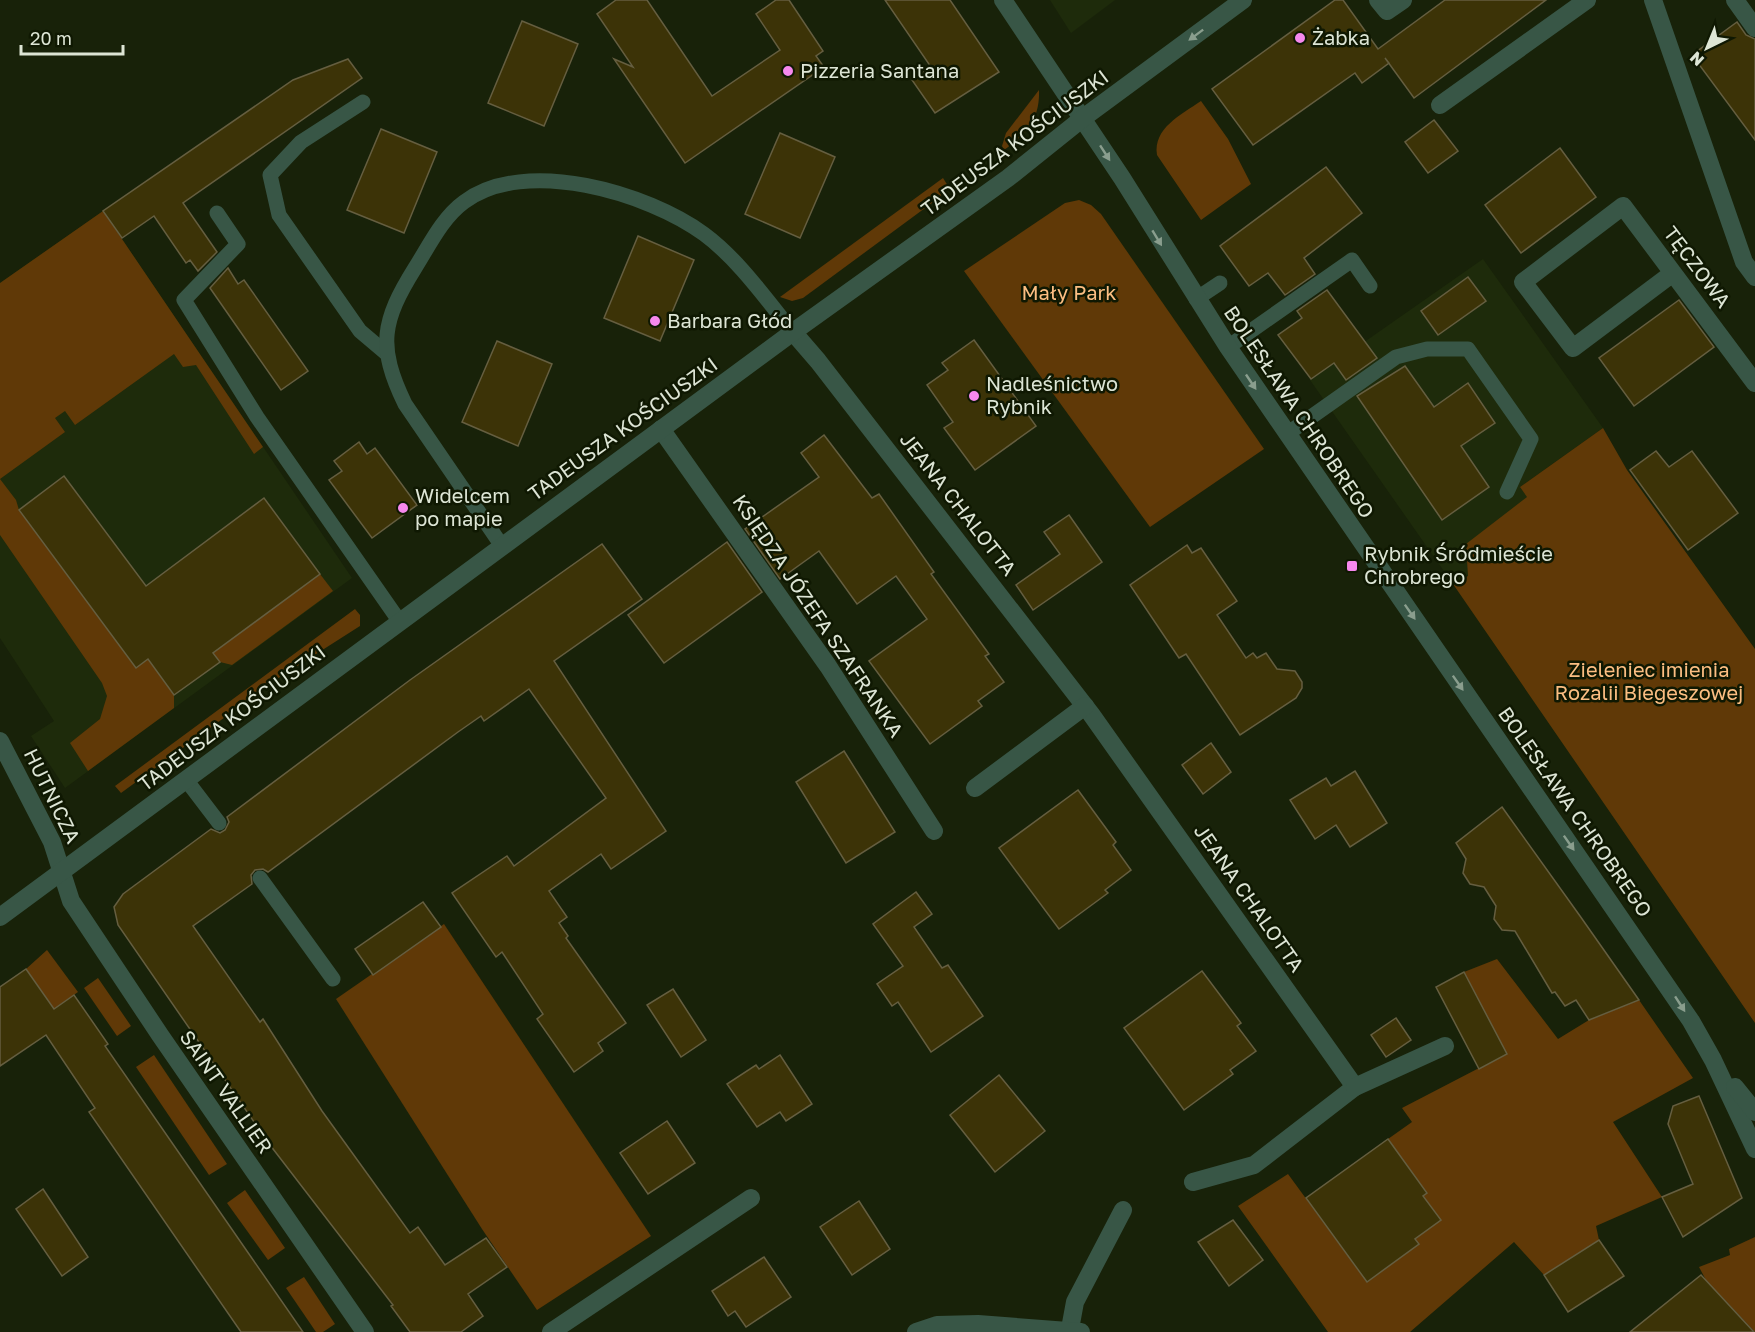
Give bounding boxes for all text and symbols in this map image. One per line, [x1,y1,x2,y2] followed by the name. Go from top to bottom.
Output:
[21,18,123,56] scale bar
[1677,18,1737,78] north arrow
[1312,25,1370,49] place label: Żabka
[30,27,72,49] text: 20 m
[1189,29,1205,41] one-way arrow
[1293,31,1307,45] marker: Żabka
[1685,48,1708,70] text: N
[800,58,959,82] place label: Pizzeria Santana
[781,64,795,78] marker: Pizzeria Santana
[916,64,1113,220] street label: TADEUSZA KOŚCIUSZKI
[1100,144,1111,161] one-way arrow
[1659,221,1736,312] street label: TĘCZOWA
[1152,230,1163,246] one-way arrow
[1021,280,1117,304] park label: Mały Park
[1220,301,1380,522] street label: BOLESŁAWA CHROBREGO
[667,308,792,332] place label: Barbara Głód
[648,314,662,328] marker: Barbara Głód
[523,351,722,505] street label: TADEUSZA KOŚCIUSZKI
[986,371,1118,418] place label: Nadleśnictwo Rybnik
[1246,374,1257,391] one-way arrow
[967,389,981,403] marker: Nadleśnictwo Rybnik
[895,427,1022,580] street label: JEANA CHALOTTA
[415,483,510,530] place label: Widelcem po mapie
[728,490,909,741] street label: KSIĘDZA JÓZEFA SZAFRANKA
[396,501,410,515] marker: Widelcem po mapie
[1364,541,1553,588] place label: Rybnik Śródmieście Chrobrego
[1345,559,1359,573] marker: Rybnik Śródmieście Chrobrego
[1404,604,1415,620] one-way arrow
[133,639,330,795] street label: TADEUSZA KOŚCIUSZKI
[1555,657,1743,704] park label: Zieleniec imienia Rozalii Biegeszowej
[1452,674,1464,690] one-way arrow
[1494,702,1658,921] street label: BOLESŁAWA CHROBREGO
[20,744,86,847] street label: HUTNICZA
[1190,819,1310,976] street label: JEANA CHALOTTA
[1563,835,1574,851] one-way arrow
[1674,995,1686,1011] one-way arrow
[175,1025,278,1158] street label: SAINT VALLIER

